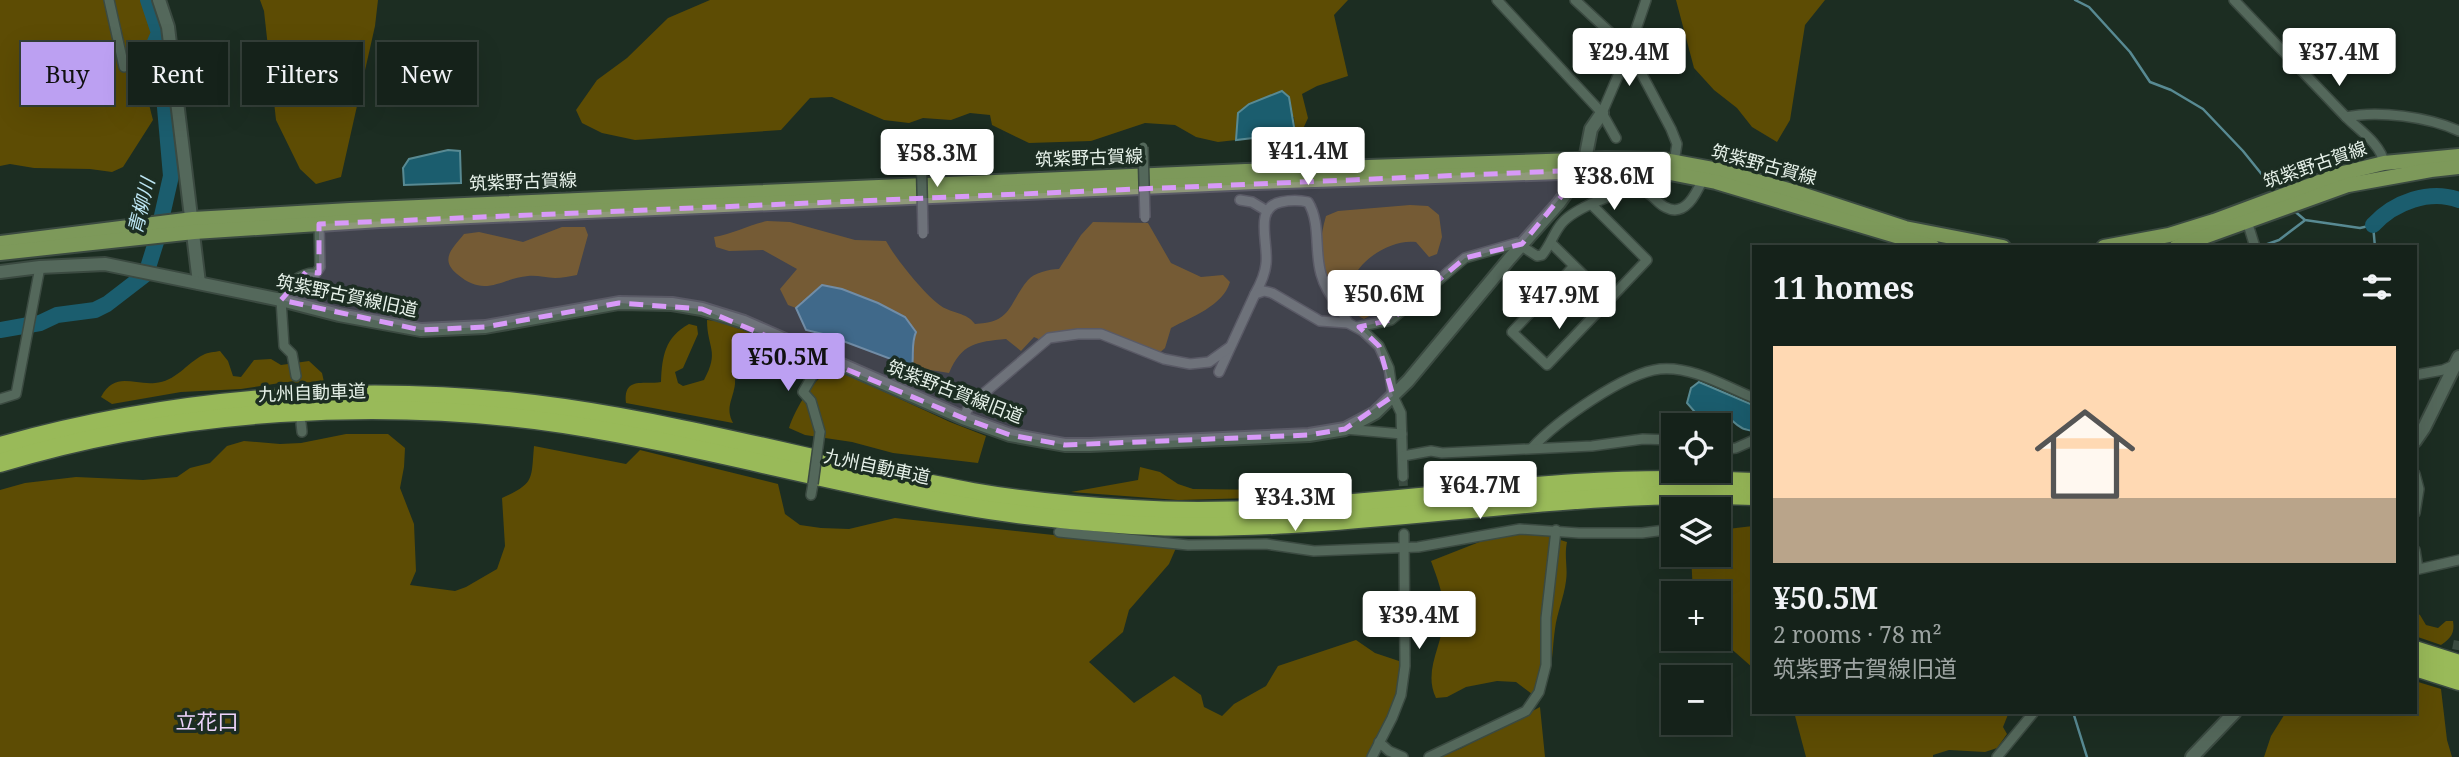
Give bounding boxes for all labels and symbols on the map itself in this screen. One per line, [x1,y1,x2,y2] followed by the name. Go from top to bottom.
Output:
[1572,28,1686,88] pin: ¥29.4M
[2282,28,2396,88] pin: ¥37.4M
[1251,128,1365,187] pin: ¥41.4M
[880,130,994,189] pin: ¥58.3M
[2260,135,2370,193] street label: 筑紫野古賀線
[1709,138,1820,190] street label: 筑紫野古賀線
[1035,143,1143,171] street label: 筑紫野古賀線
[1557,152,1671,212] pin: ¥38.6M
[469,167,577,195] street label: 筑紫野古賀線
[121,173,161,237] water label: 青柳川
[274,268,420,322] street label: 筑紫野古賀線旧道
[1327,270,1441,330] pin: ¥50.6M
[1502,272,1616,331] pin: ¥47.9M
[731,334,845,393] pin: ¥50.5M
[884,354,1027,428] street label: 筑紫野古賀線旧道
[258,378,366,406] street label: 九州自動車道
[822,443,933,489] street label: 九州自動車道
[1423,462,1537,521] pin: ¥64.7M
[1238,474,1352,533] pin: ¥34.3M
[1362,592,1476,651] pin: ¥39.4M
[176,707,239,735] district label: 立花口

